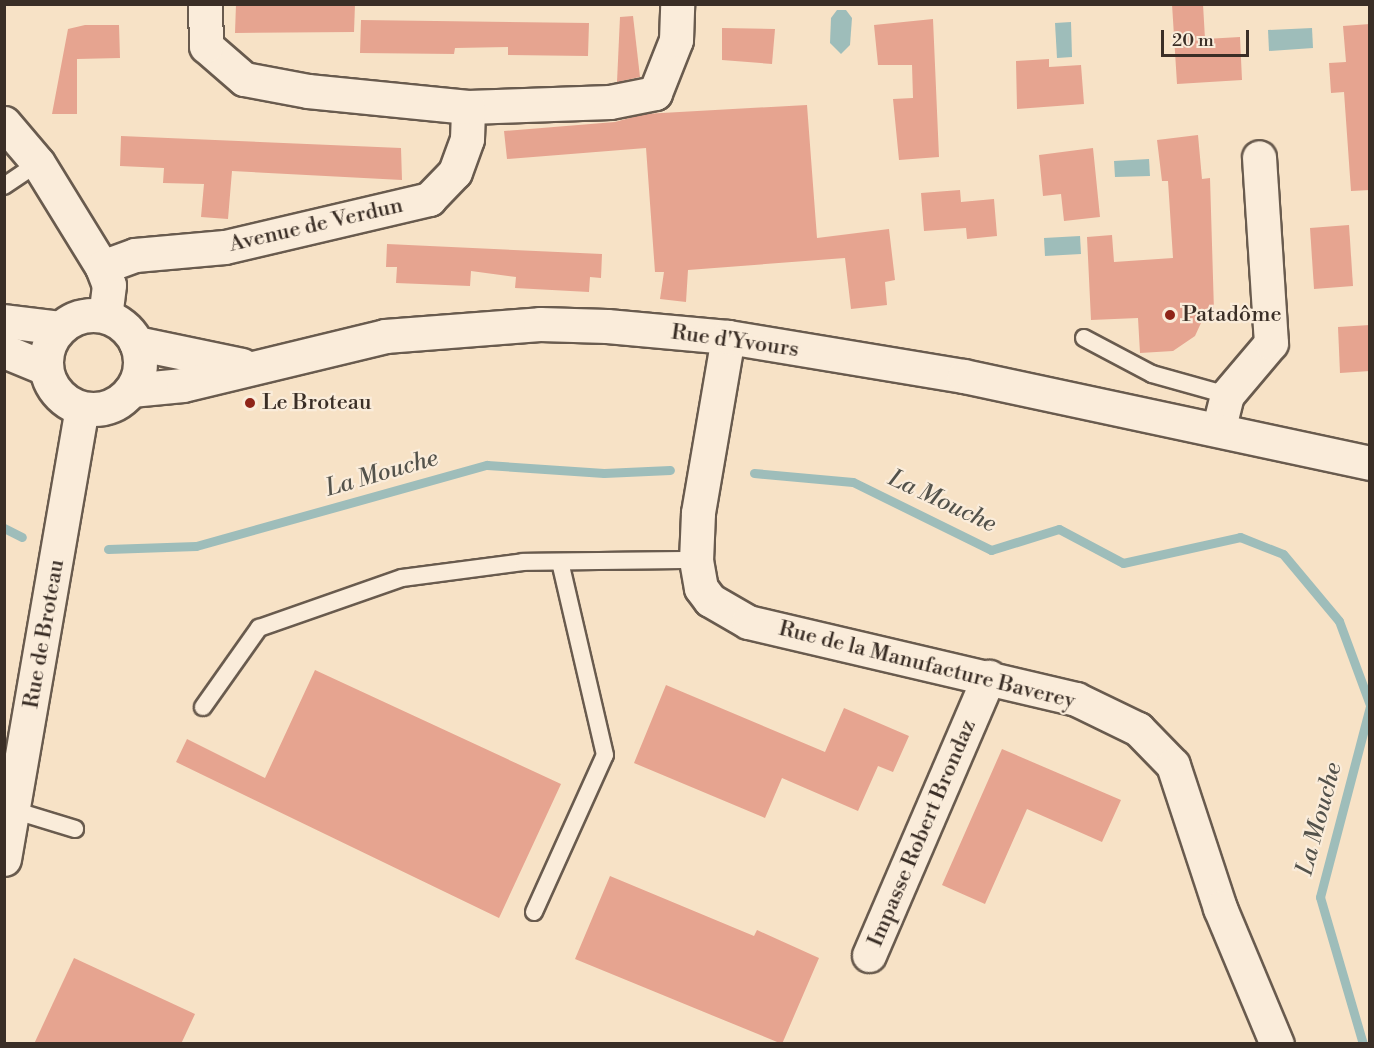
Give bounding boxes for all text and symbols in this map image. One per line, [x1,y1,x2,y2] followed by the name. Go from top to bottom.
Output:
[1164,18,1252,56] scale bar
[1172,29,1214,52] text: 20 m
[226,192,406,258] street label: Avenue de Verdun
[1182,302,1282,328] place label: Patadôme
[1163,308,1177,322] marker: Patadôme
[669,319,801,363] street label: Rue d'Yvours
[262,390,371,416] place label: Le Broteau
[243,396,257,410] marker: Le Broteau
[323,444,441,504] water label: La Mouche
[884,465,1000,539] water label: La Mouche
[18,557,70,711] street label: Rue de Broteau
[776,615,1078,715] street label: Rue de la Manufacture Baverey
[862,715,982,951] street label: Impasse Robert Brondaz
[1291,760,1349,878] water label: La Mouche

